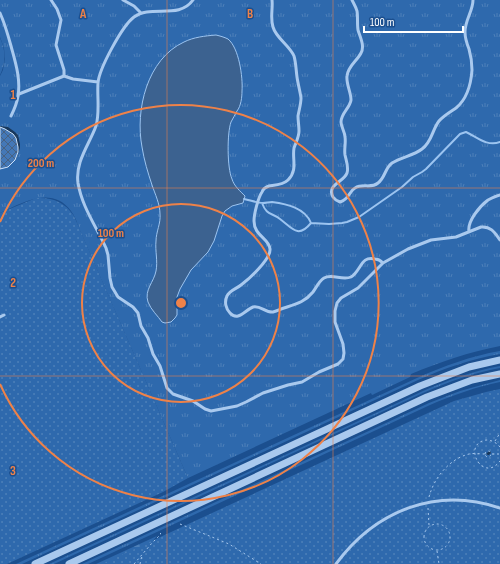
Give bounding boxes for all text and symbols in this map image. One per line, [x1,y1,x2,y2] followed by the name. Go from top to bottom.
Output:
[79,6,87,22] text: A
[247,6,253,22] text: B
[364,8,463,34] scale bar
[370,15,395,30] text: 100 m
[10,87,16,103] text: 1
[28,156,54,171] text: 200 m
[98,226,124,241] text: 100 m
[10,275,16,291] text: 2
[174,296,188,310] centre of rings
[10,463,16,479] text: 3

